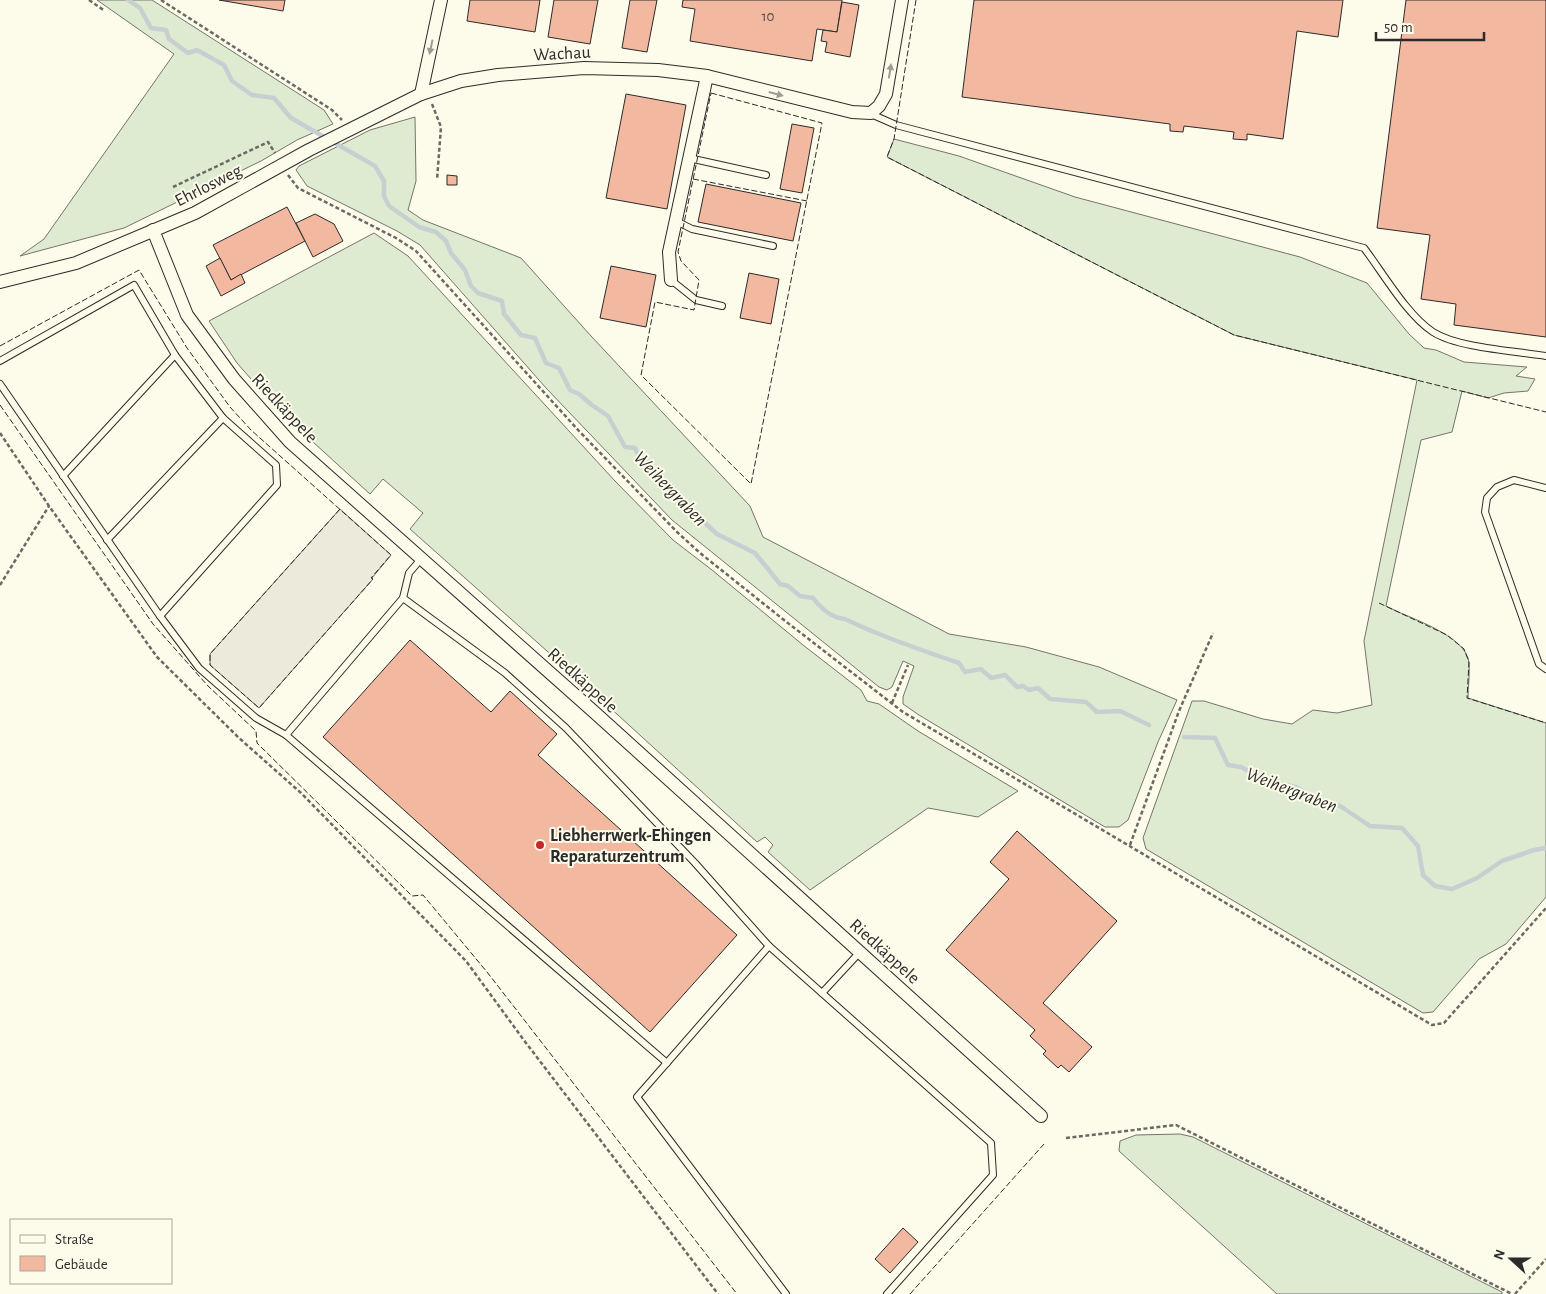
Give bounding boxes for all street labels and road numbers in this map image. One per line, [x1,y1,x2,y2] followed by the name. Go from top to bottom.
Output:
[533,44,591,64] street label: Wachau
[172,161,245,210] street label: Ehrlosweg
[248,371,321,447] street label: Riedkäppele
[544,645,621,717] street label: Riedkäppele
[846,916,923,988] street label: Riedkäppele

